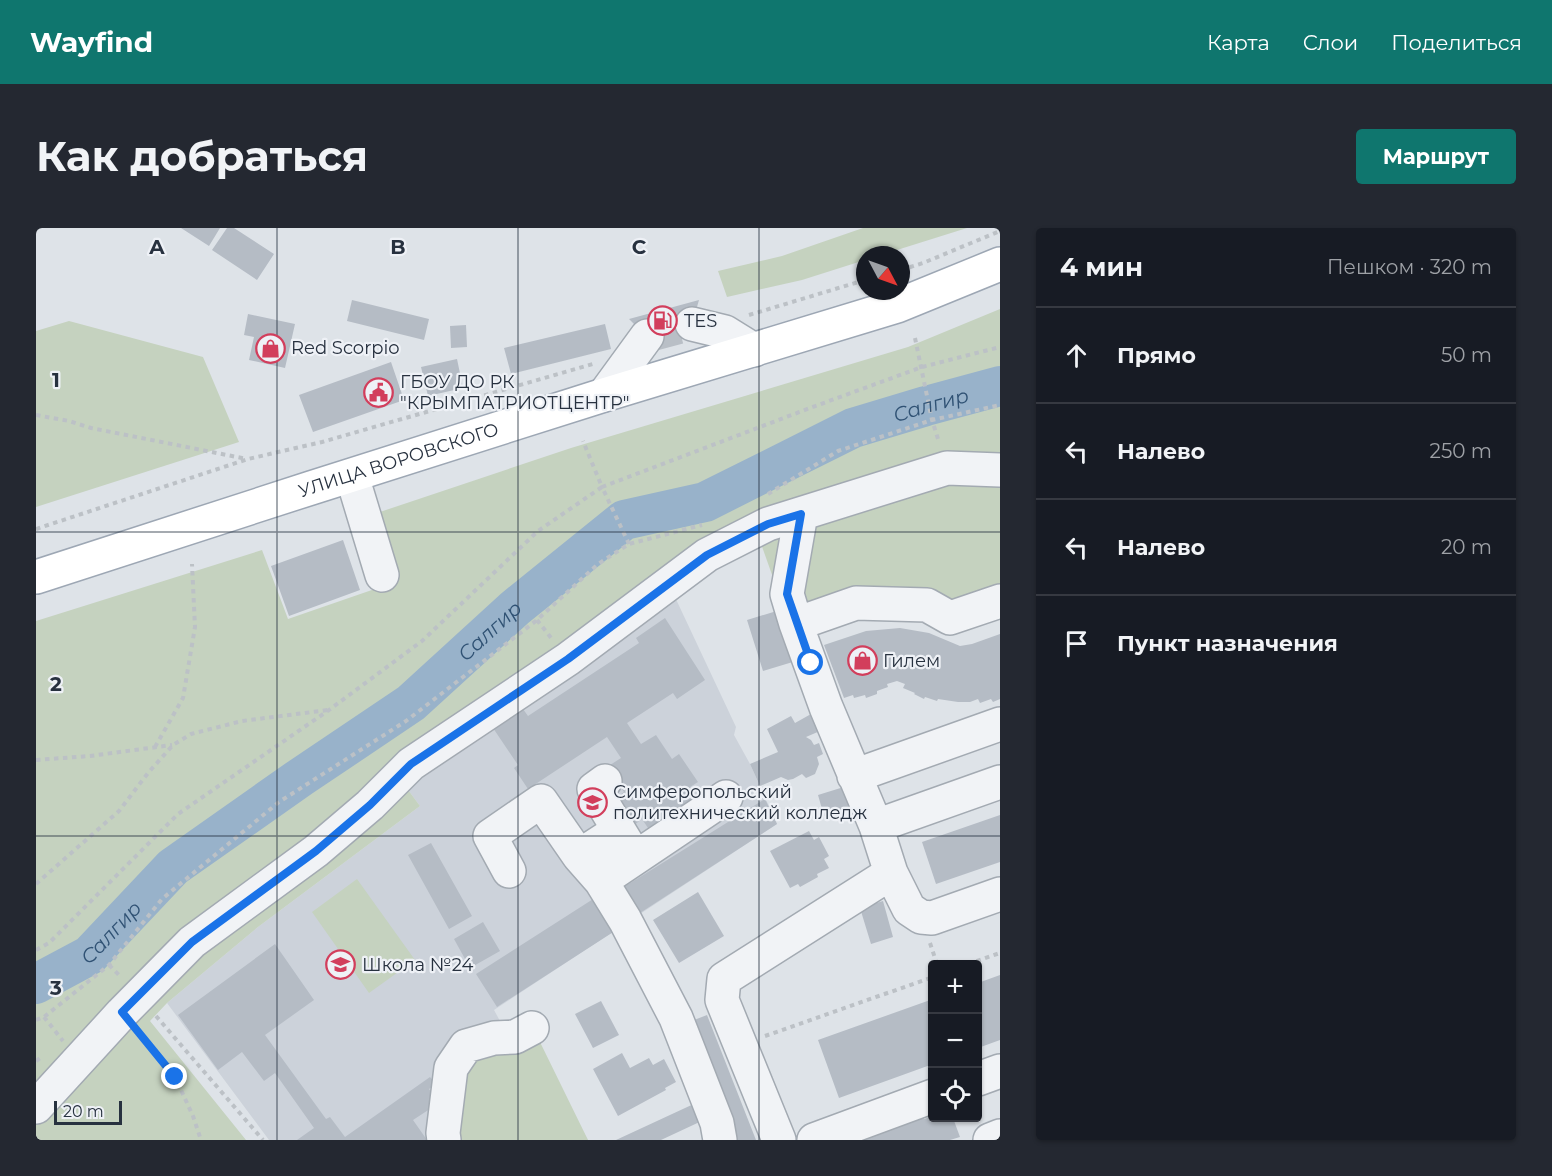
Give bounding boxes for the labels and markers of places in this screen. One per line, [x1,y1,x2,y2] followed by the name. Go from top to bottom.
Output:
[647,305,679,337] fuel station icon: TES
[684,310,717,332] place label: TES
[254,332,286,364] shop icon: Red Scorpio
[291,337,400,359] place label: Red Scorpio
[400,371,629,414] place label: ГБОУ ДО РК "КРЫМПАТРИОТЦЕНТР"
[363,376,395,408] public building icon: ГБОУ ДО РК "КРЫМПАТРИОТЦЕНТР"
[846,645,878,677] shop icon: Гилем
[883,650,940,672] place label: Гилем
[613,781,867,824] place label: Симферопольский политехнический колледж
[576,786,608,818] school or university icon: Симферопольский политехнический колледж
[325,949,357,981] school or university icon: Школа №24
[362,954,474,976] place label: Школа №24

